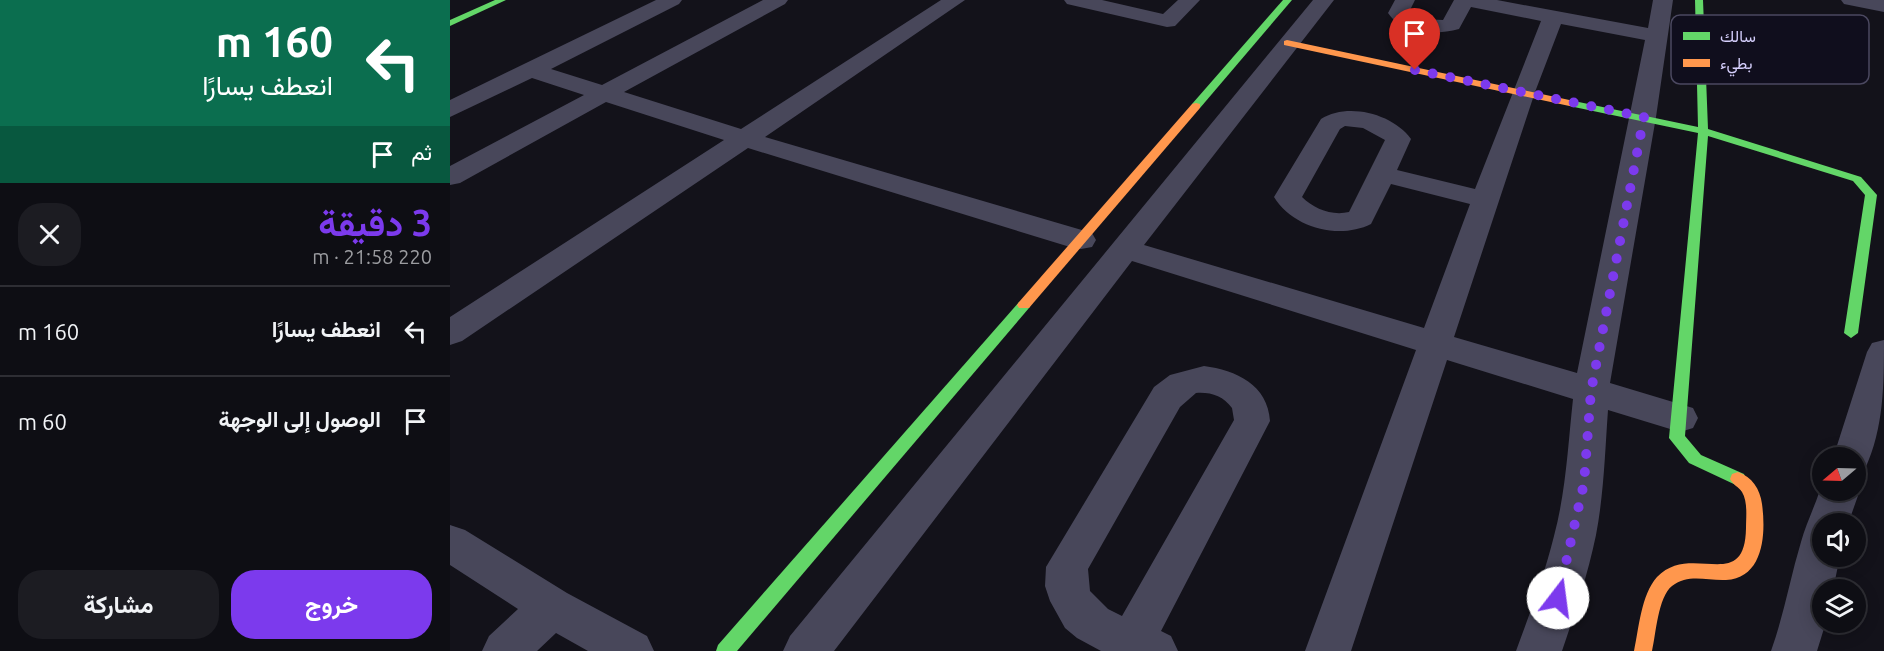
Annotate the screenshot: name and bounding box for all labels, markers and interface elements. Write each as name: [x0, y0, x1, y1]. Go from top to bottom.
pin: [1389, 8, 1440, 70]
legend: [1671, 15, 1869, 84]
icon: arrive: [1398, 17, 1431, 50]
text: 160 m: [216, 18, 333, 65]
icon: left: [354, 24, 432, 102]
text: سالك: [1720, 27, 1756, 45]
text: بطيء: [1720, 54, 1752, 77]
text: انعطف يسارًا: [202, 70, 333, 100]
icon: arrive: [366, 138, 399, 171]
text: ثم: [411, 139, 432, 164]
text: 3 دقيقة: [318, 202, 432, 243]
button: close: [18, 203, 81, 266]
text: 220 m · 21:58: [312, 245, 432, 268]
icon: left: [399, 315, 432, 348]
text: انعطف يسارًا: [272, 316, 381, 341]
text: 160 m: [18, 319, 79, 344]
icon: arrive: [399, 405, 432, 438]
text: الوصول إلى الوجهة: [218, 406, 381, 431]
text: 60 m: [18, 409, 67, 434]
north arrow: [1812, 447, 1866, 501]
map controls: [1812, 447, 1866, 633]
button: sound: [1812, 513, 1866, 567]
position arrow: [1526, 566, 1590, 630]
button: مشاركة: [18, 570, 219, 639]
button: خروج: [231, 570, 432, 639]
button: layers: [1812, 579, 1866, 633]

